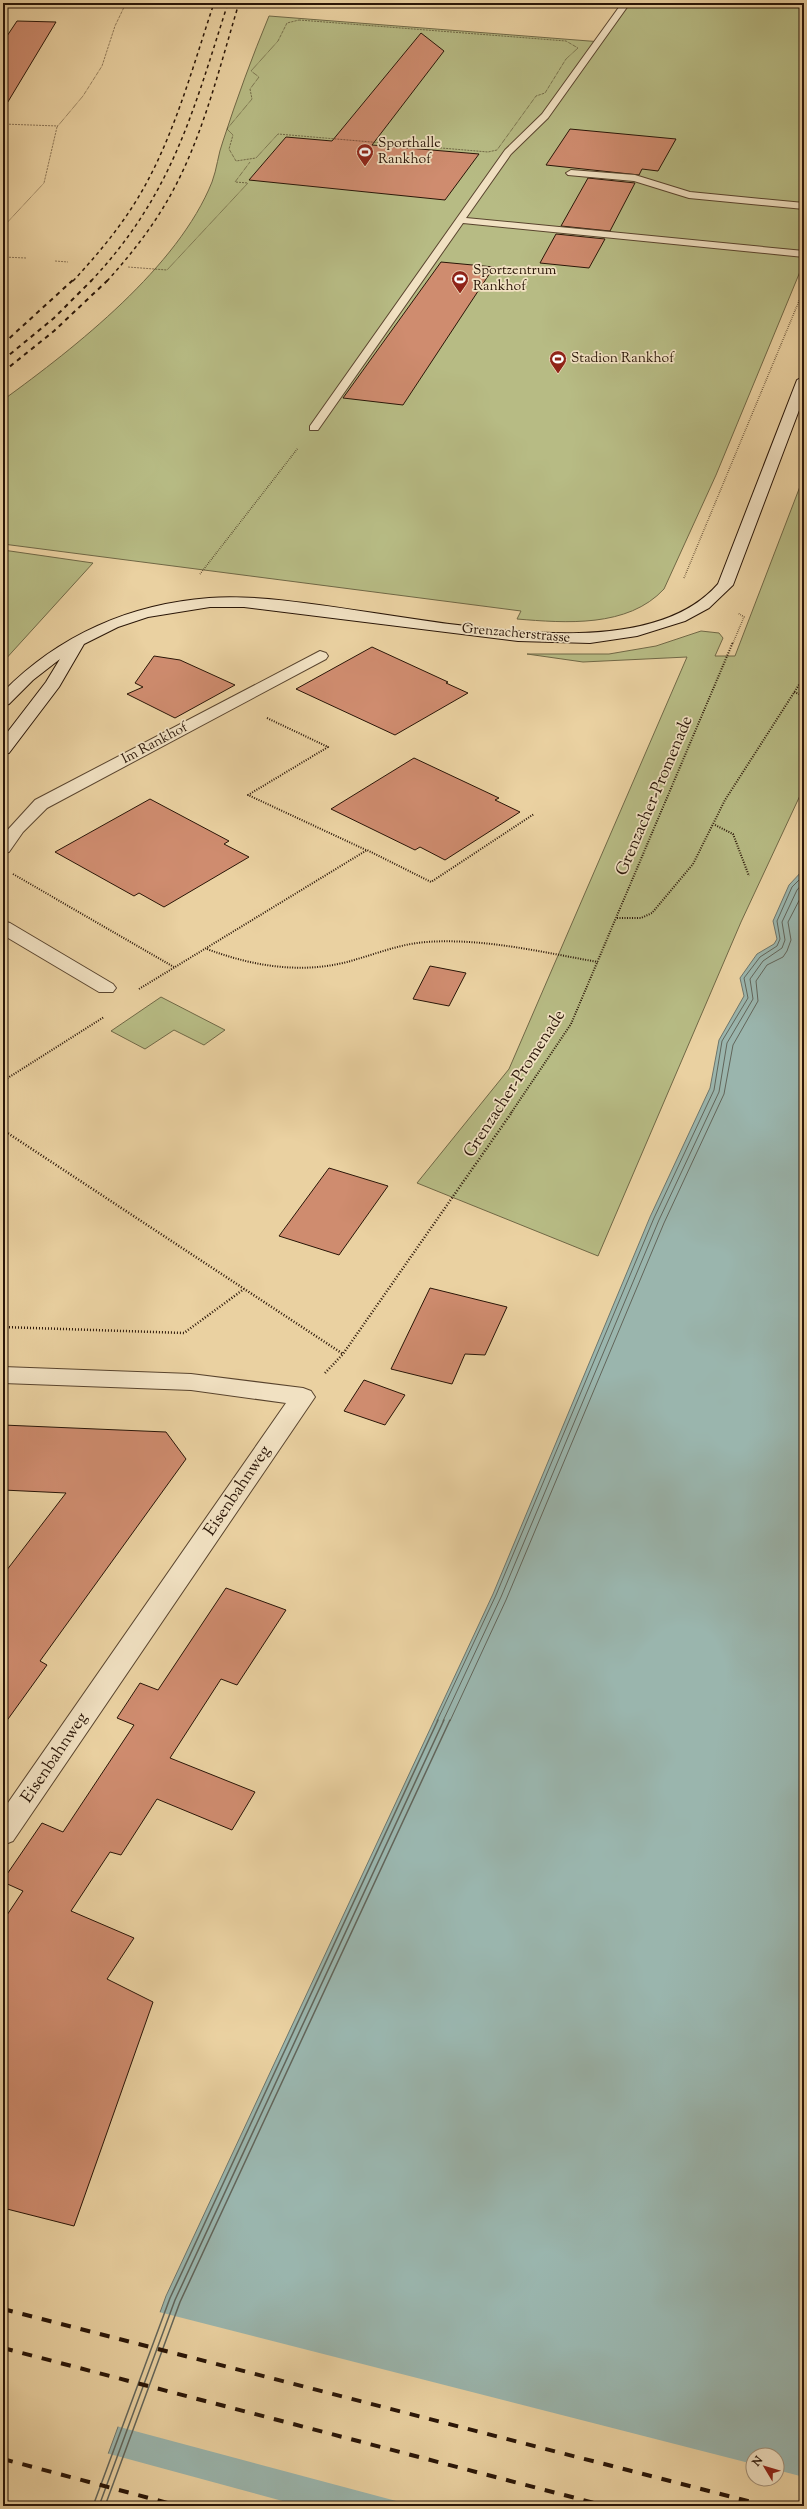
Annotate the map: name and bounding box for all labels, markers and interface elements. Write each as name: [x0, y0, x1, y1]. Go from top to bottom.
place label: Sporthalle Rankhof: [378, 134, 441, 170]
sports icon: Sporthalle Rankhof: [355, 142, 375, 167]
place label: Sportzentrum Rankhof: [473, 261, 557, 297]
sports icon: Sportzentrum Rankhof: [450, 269, 470, 294]
sports icon: Stadion Rankhof: [548, 349, 568, 374]
place label: Stadion Rankhof: [571, 349, 675, 369]
street label: Grenzacherstrasse: [461, 619, 571, 649]
street label: Grenzacher-Promenade: [610, 712, 700, 880]
street label: Im Rankhof: [118, 718, 193, 770]
street label: Grenzacher-Promenade: [458, 1005, 572, 1162]
street label: Eisenbahnweg: [199, 1441, 277, 1541]
street label: Eisenbahnweg: [16, 1708, 94, 1808]
north arrow: [745, 2447, 785, 2487]
text: N: [748, 2453, 767, 2471]

